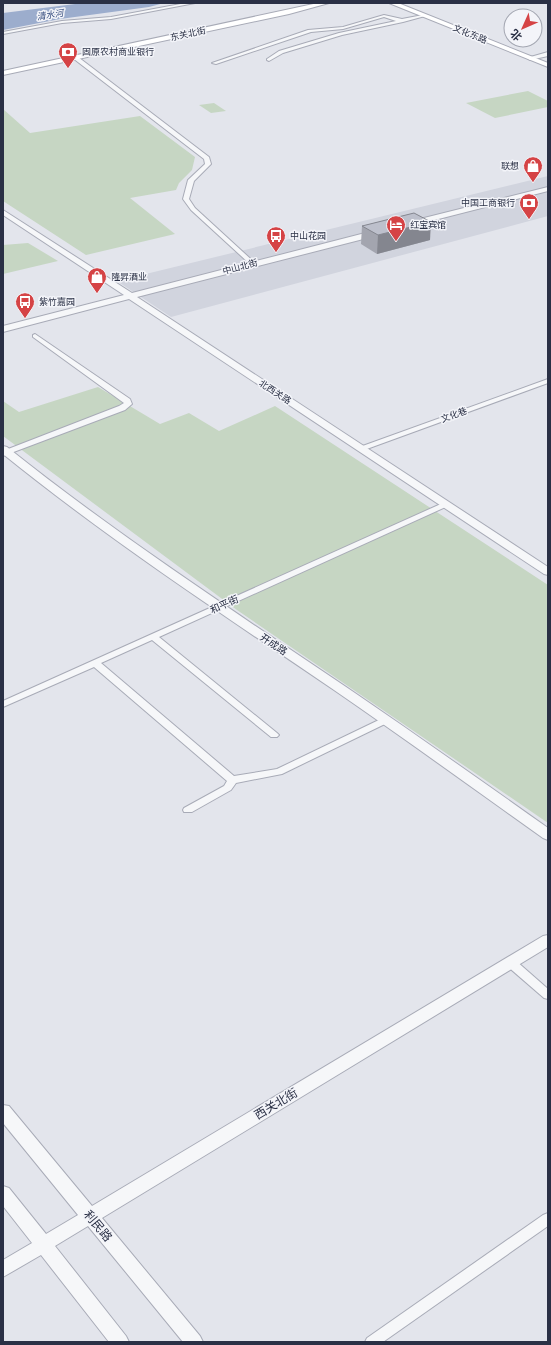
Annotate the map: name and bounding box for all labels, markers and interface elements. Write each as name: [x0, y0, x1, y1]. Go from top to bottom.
water label: 清水河: [36, 7, 66, 22]
north arrow: [503, 8, 543, 48]
street label: 文化东路: [451, 22, 489, 45]
street label: 东关北街: [169, 24, 207, 43]
text: 北: [507, 27, 524, 44]
bank icon: 固原农村商业银行: [57, 41, 79, 69]
place label: 固原农村商业银行: [82, 46, 154, 57]
shop icon: 联想: [522, 155, 544, 183]
place label: 联想: [501, 160, 519, 171]
bank icon: 中国工商银行: [518, 192, 540, 220]
place label: 中国工商银行: [461, 197, 515, 208]
hotel icon: 红宝宾馆: [385, 214, 407, 242]
place label: 红宝宾馆: [410, 219, 446, 230]
bus stop icon: 中山花园: [265, 225, 287, 253]
place label: 中山花园: [290, 230, 326, 241]
street label: 中山北街: [221, 257, 259, 276]
shop icon: 隆昇酒业: [86, 266, 108, 294]
place label: 隆昇酒业: [111, 271, 147, 282]
bus stop icon: 紫竹嘉园: [14, 291, 36, 319]
place label: 紫竹嘉园: [39, 296, 75, 307]
street label: 北西关路: [257, 377, 293, 406]
street label: 文化巷: [439, 405, 468, 424]
street label: 和平街: [208, 592, 240, 616]
street label: 开成路: [258, 631, 290, 657]
street label: 西关北街: [251, 1085, 300, 1122]
street label: 利民路: [82, 1207, 116, 1244]

